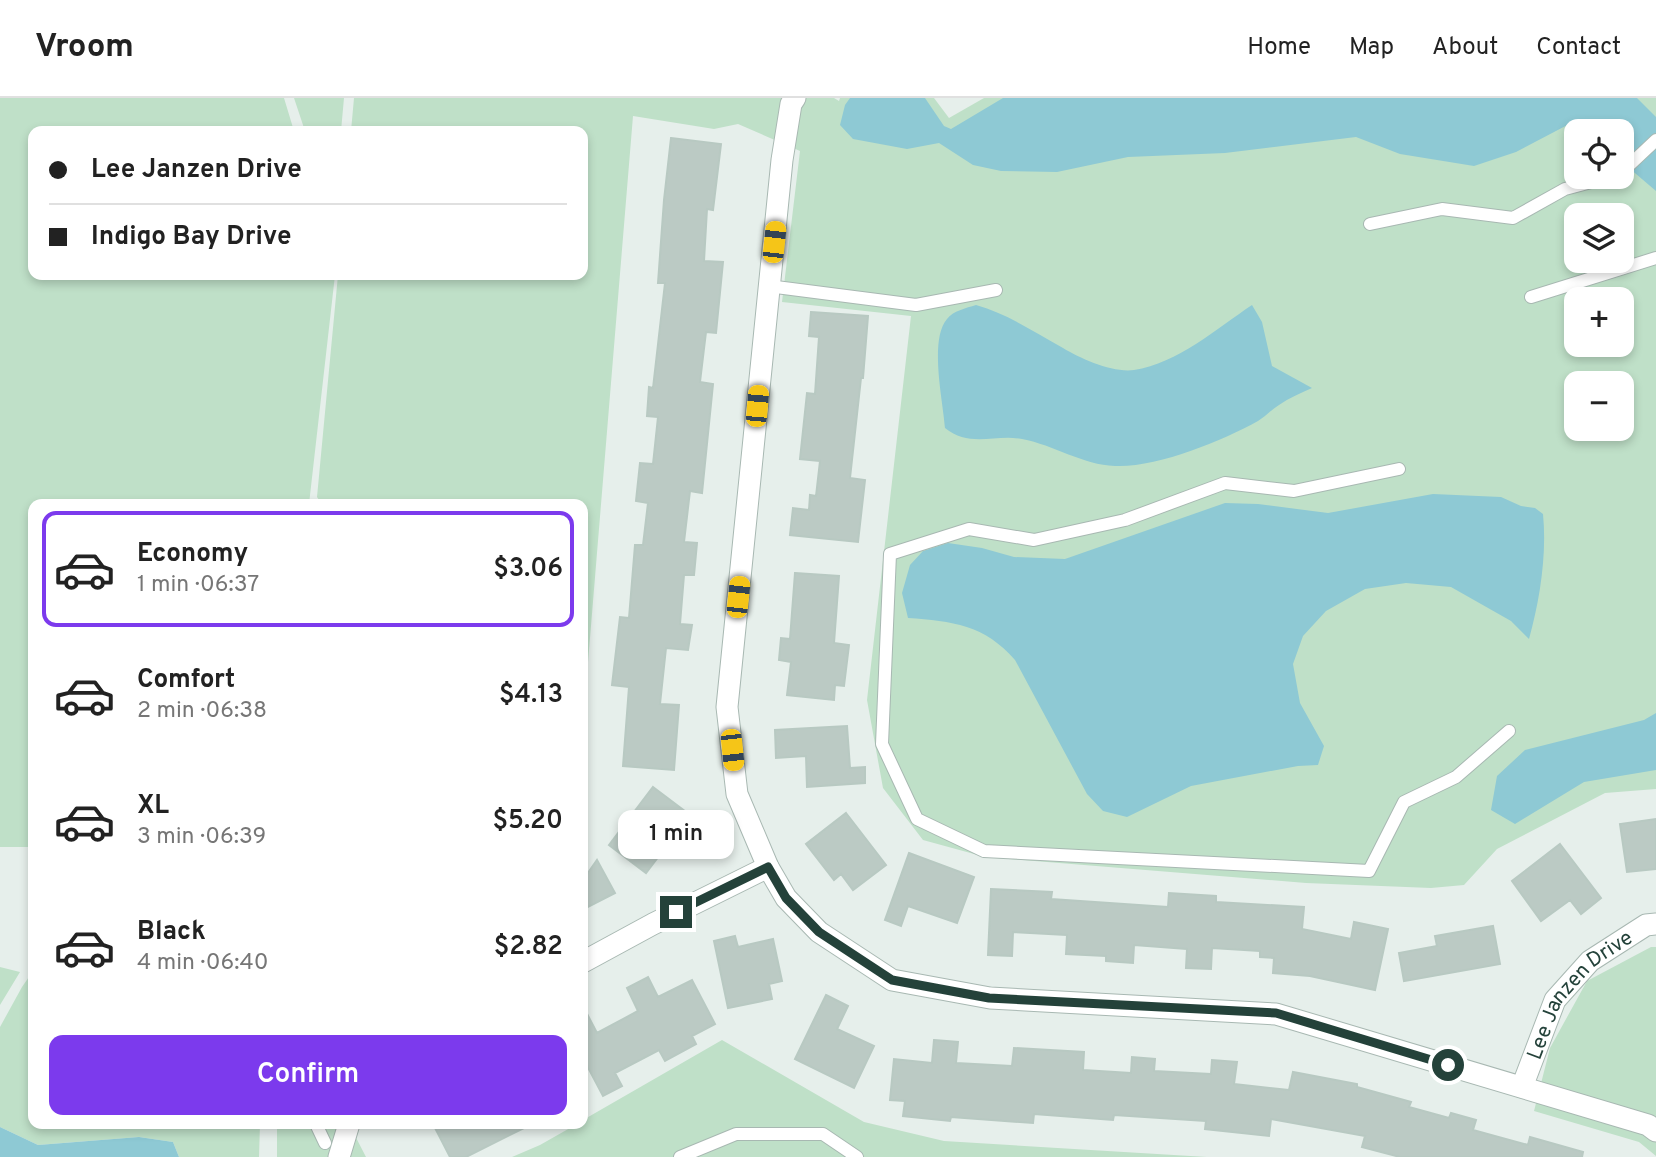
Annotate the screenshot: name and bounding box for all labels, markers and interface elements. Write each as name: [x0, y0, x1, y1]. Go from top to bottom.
text: Vroom: [35, 27, 134, 69]
text: Home: [1247, 33, 1311, 63]
text: Map: [1349, 33, 1394, 63]
text: About: [1432, 33, 1498, 63]
text: Contact: [1536, 33, 1621, 63]
map controls: [1564, 119, 1634, 441]
button: locate: [1564, 119, 1634, 189]
text: Lee Janzen Drive: [91, 154, 302, 187]
button: layers: [1564, 203, 1634, 273]
car: [762, 220, 787, 264]
text: Indigo Bay Drive: [91, 221, 291, 254]
button: +: [1564, 287, 1634, 357]
button: −: [1564, 371, 1634, 441]
car: [745, 384, 770, 428]
icon: car: [53, 538, 116, 601]
text: Economy: [137, 538, 248, 571]
text: $3.06: [493, 553, 563, 586]
text: 1 min · 06:37: [137, 571, 259, 600]
car: [726, 575, 751, 619]
icon: car: [53, 664, 116, 727]
text: Comfort: [137, 664, 235, 697]
text: $4.13: [499, 679, 563, 712]
text: 2 min · 06:38: [137, 697, 267, 726]
car: [720, 728, 745, 772]
icon: car: [53, 790, 116, 853]
text: XL: [137, 790, 169, 823]
text: $5.20: [492, 805, 563, 838]
callout: 1 min: [618, 810, 734, 860]
text: 1 min: [649, 820, 703, 849]
text: 3 min · 06:39: [137, 823, 266, 852]
route end: [660, 896, 692, 928]
icon: car: [53, 916, 116, 979]
text: Black: [137, 916, 206, 949]
street label: Lee Janzen Drive: [1522, 925, 1638, 1064]
text: $2.82: [494, 931, 563, 964]
text: 4 min · 06:40: [137, 949, 269, 978]
button: Confirm: [49, 1035, 567, 1115]
route start: [1432, 1049, 1464, 1081]

